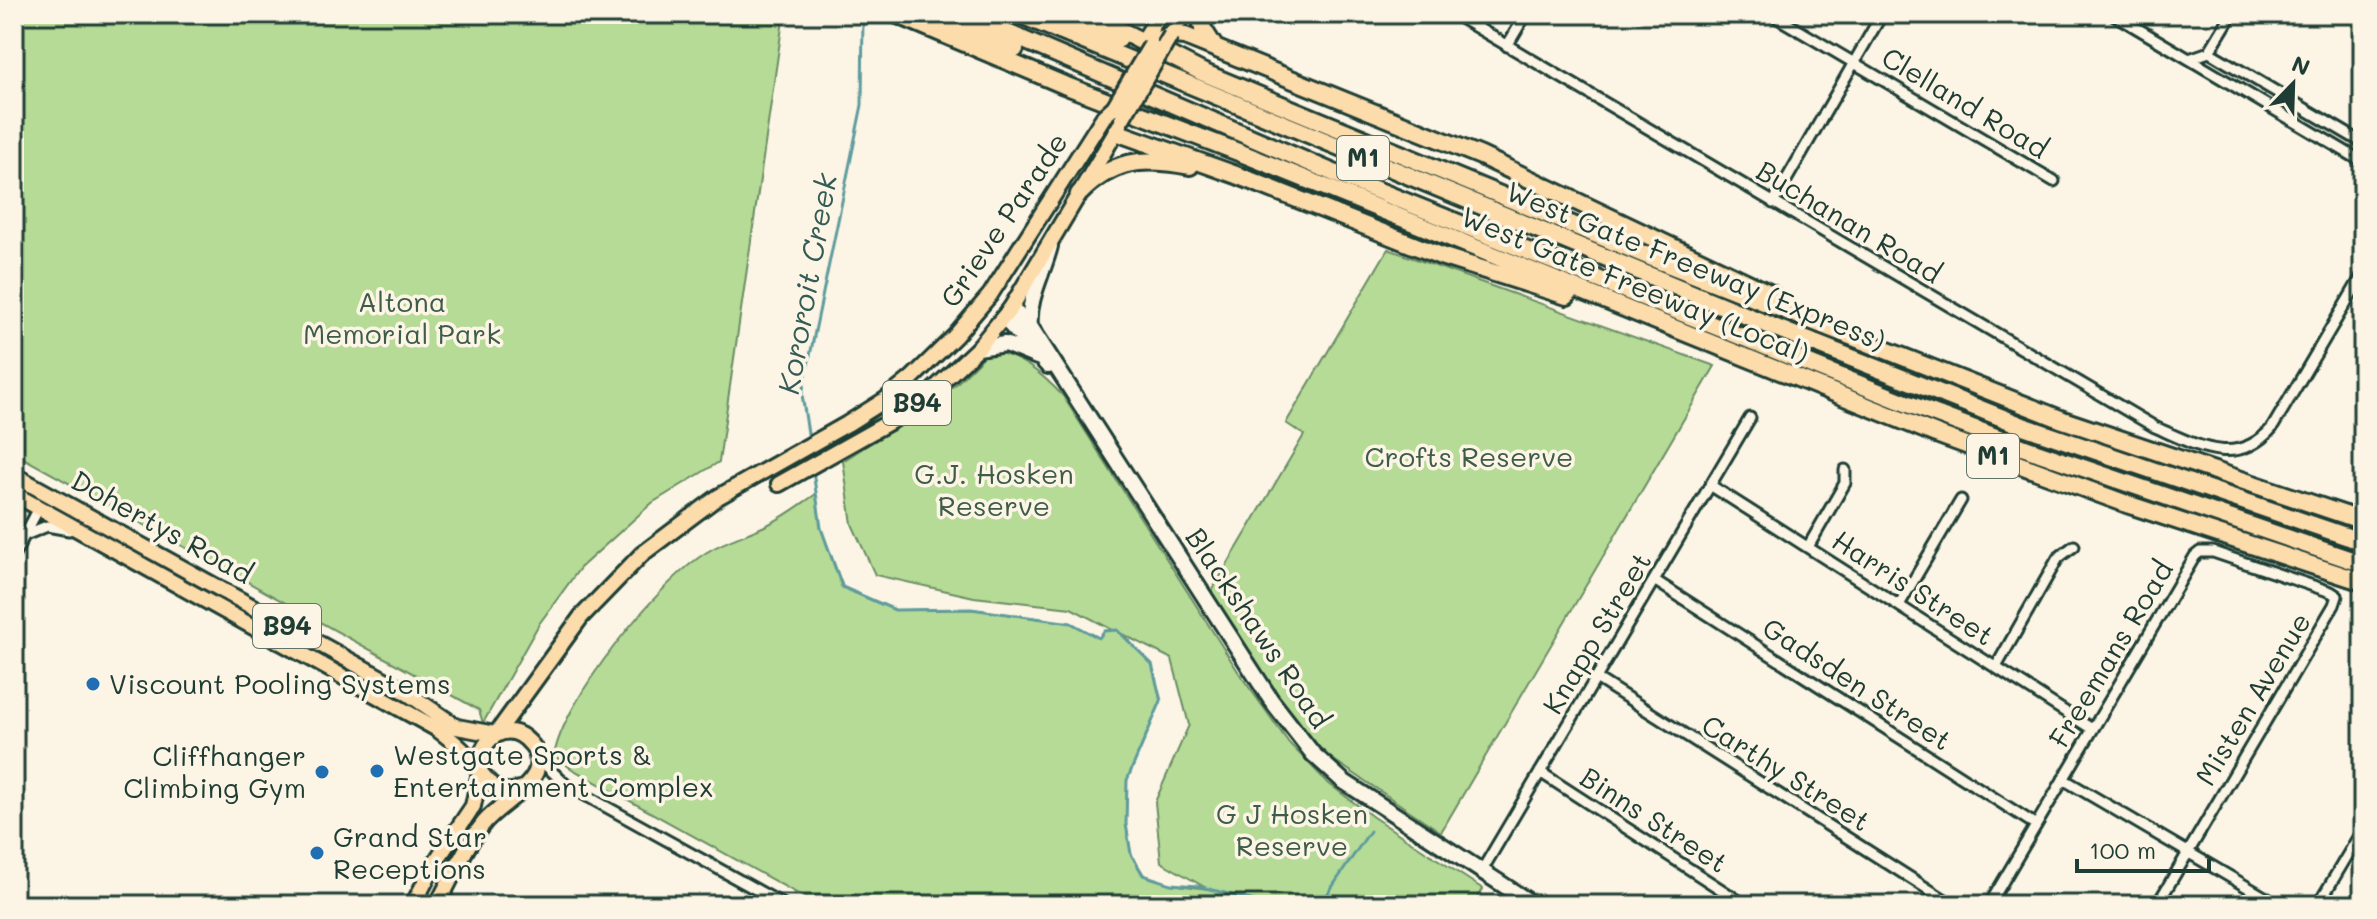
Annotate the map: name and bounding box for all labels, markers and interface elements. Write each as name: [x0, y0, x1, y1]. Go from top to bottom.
street label: Clelland Road: [1876, 38, 2055, 166]
north arrow: [2253, 44, 2333, 124]
text: N: [2288, 49, 2314, 82]
street label: Grieve Parade: [932, 125, 1075, 314]
road number: M1: [1337, 136, 1389, 180]
street label: Buchanan Road: [1750, 152, 1949, 291]
water label: Kororoit Creek: [767, 169, 845, 397]
street label: West Gate Freeway (Express): [1501, 172, 1891, 358]
street label: West Gate Freeway (Local): [1456, 198, 1815, 370]
park label: Altona Memorial Park: [303, 283, 501, 351]
road number: B94: [883, 381, 951, 425]
road number: M1: [1967, 434, 2019, 478]
park label: Crofts Reserve: [1365, 438, 1573, 474]
park label: G.J. Hosken Reserve: [914, 455, 1074, 523]
street label: Dohertys Road: [65, 461, 260, 591]
street label: Blackshaws Road: [1178, 520, 1339, 735]
street label: Harris Street: [1826, 521, 2001, 653]
street label: Knapp Street: [1534, 545, 1659, 720]
street label: Freemans Road: [2040, 553, 2180, 754]
road number: B94: [253, 604, 321, 648]
street label: Misten Avenue: [2186, 605, 2318, 792]
street label: Gadsden Street: [1756, 609, 1959, 758]
place label: Viscount Pooling Systems: [109, 665, 451, 701]
marker: Viscount Pooling Systems: [84, 675, 102, 693]
street label: Carthy Street: [1695, 706, 1878, 838]
place label: Westgate Sports & Entertainment Complex: [393, 736, 713, 804]
place label: Cliffhanger Climbing Gym: [123, 737, 306, 805]
street label: Binns Street: [1574, 758, 1735, 880]
marker: Westgate Sports & Entertainment Complex: [368, 762, 386, 780]
marker: Cliffhanger Climbing Gym: [313, 763, 331, 781]
park label: G J Hosken Reserve: [1216, 795, 1368, 863]
place label: Grand Star Receptions: [333, 818, 487, 886]
scale bar: [2077, 823, 2209, 873]
text: 100 m: [2089, 834, 2156, 865]
marker: Grand Star Receptions: [308, 844, 326, 862]

